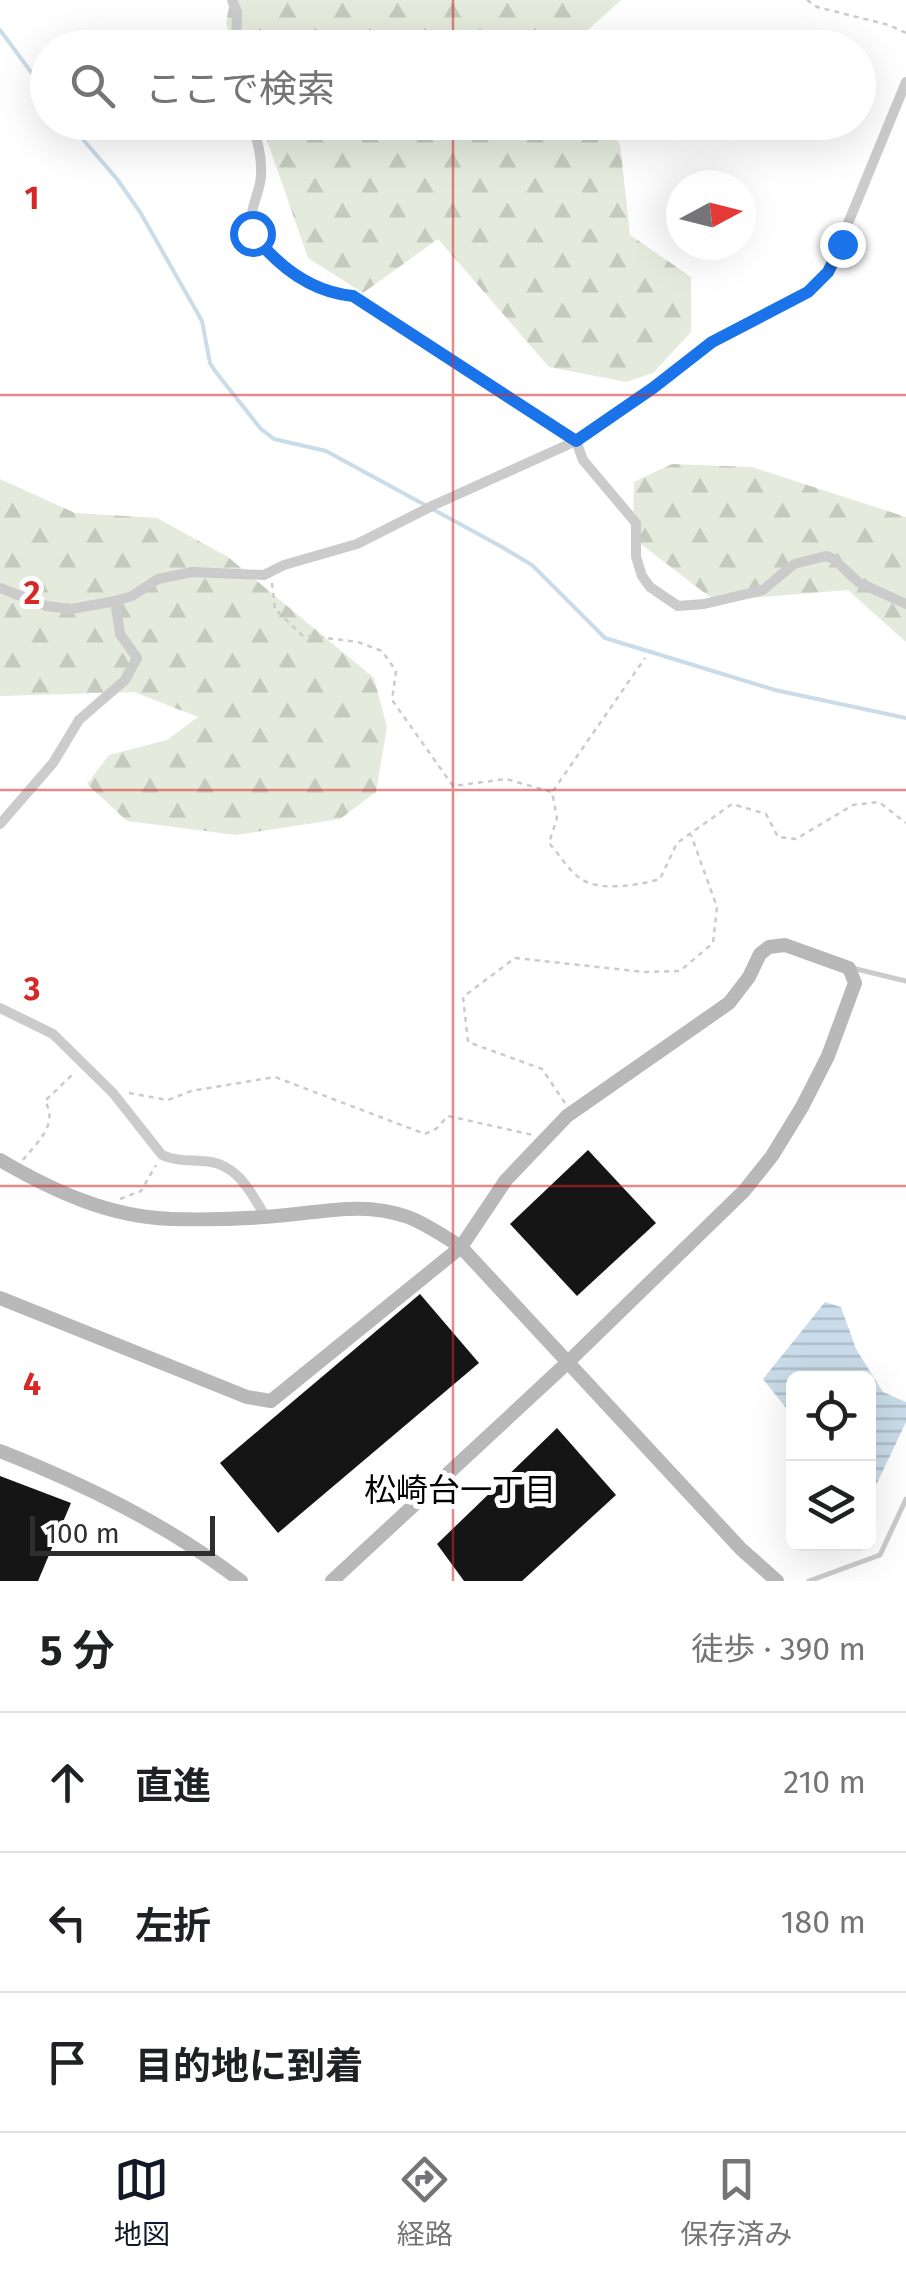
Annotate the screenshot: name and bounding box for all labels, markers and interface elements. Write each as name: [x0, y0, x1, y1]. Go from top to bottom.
search box: [30, 30, 876, 140]
icon: search: [65, 58, 120, 113]
text: ここで検索: [145, 66, 335, 112]
north arrow: [666, 170, 756, 260]
text: 1: [25, 179, 39, 217]
route start: [230, 211, 276, 257]
route end: [820, 222, 866, 268]
text: 2: [24, 574, 40, 612]
text: 3: [23, 970, 40, 1008]
text: 4: [23, 1365, 41, 1403]
map controls: [786, 1371, 876, 1551]
button: locate: [786, 1371, 876, 1461]
button: layers: [786, 1461, 876, 1551]
district label: 松崎台一丁目: [364, 1471, 556, 1509]
scale bar: [30, 1511, 215, 1556]
text: 100 m: [45, 1517, 120, 1550]
text: 5 分: [40, 1626, 114, 1676]
text: 徒歩 · 390 m: [691, 1630, 866, 1668]
icon: ahead: [40, 1755, 95, 1810]
text: 直進: [135, 1763, 211, 1809]
text: 210 m: [783, 1763, 866, 1801]
icon: left: [40, 1895, 95, 1950]
text: 左折: [135, 1903, 211, 1949]
text: 180 m: [781, 1903, 866, 1941]
icon: arrive: [40, 2035, 95, 2090]
text: 目的地に到着: [135, 2043, 363, 2089]
tab: 地図: [114, 2152, 170, 2252]
tab: 経路: [397, 2152, 453, 2252]
tab: 保存済み: [680, 2152, 792, 2252]

